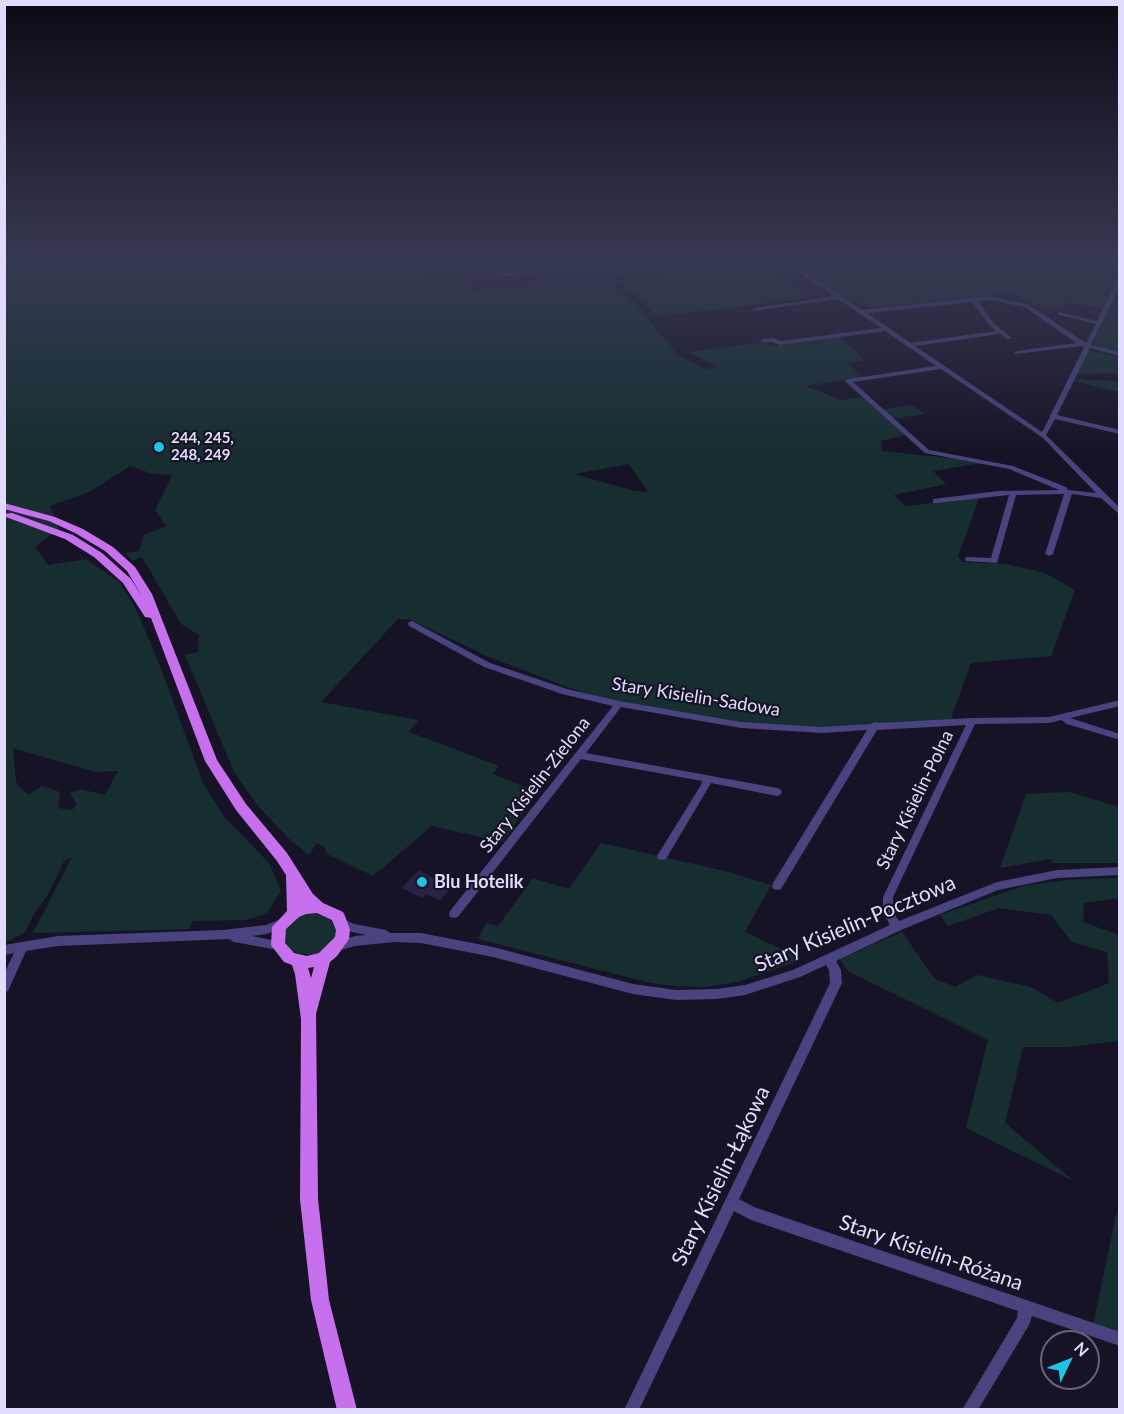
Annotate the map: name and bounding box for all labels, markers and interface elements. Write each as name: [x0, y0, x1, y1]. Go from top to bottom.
place label: 244, 245, 248, 249: [171, 429, 234, 464]
marker: 244, 245, 248, 249: [152, 440, 166, 454]
street label: Stary Kisielin-Sadowa: [610, 673, 782, 721]
street label: Stary Kisielin-Zielona: [475, 713, 595, 857]
street label: Stary Kisielin-Polna: [872, 727, 958, 873]
street label: Stary Kisielin-Pocztowa: [751, 870, 959, 978]
place label: Blu Hotelik: [434, 871, 523, 893]
marker: Blu Hotelik: [415, 875, 429, 889]
street label: Stary Kisielin-Łąkowa: [667, 1082, 775, 1270]
street label: Stary Kisielin-Różana: [836, 1210, 1026, 1296]
north arrow: [1040, 1330, 1100, 1390]
text: N: [1071, 1338, 1093, 1360]

